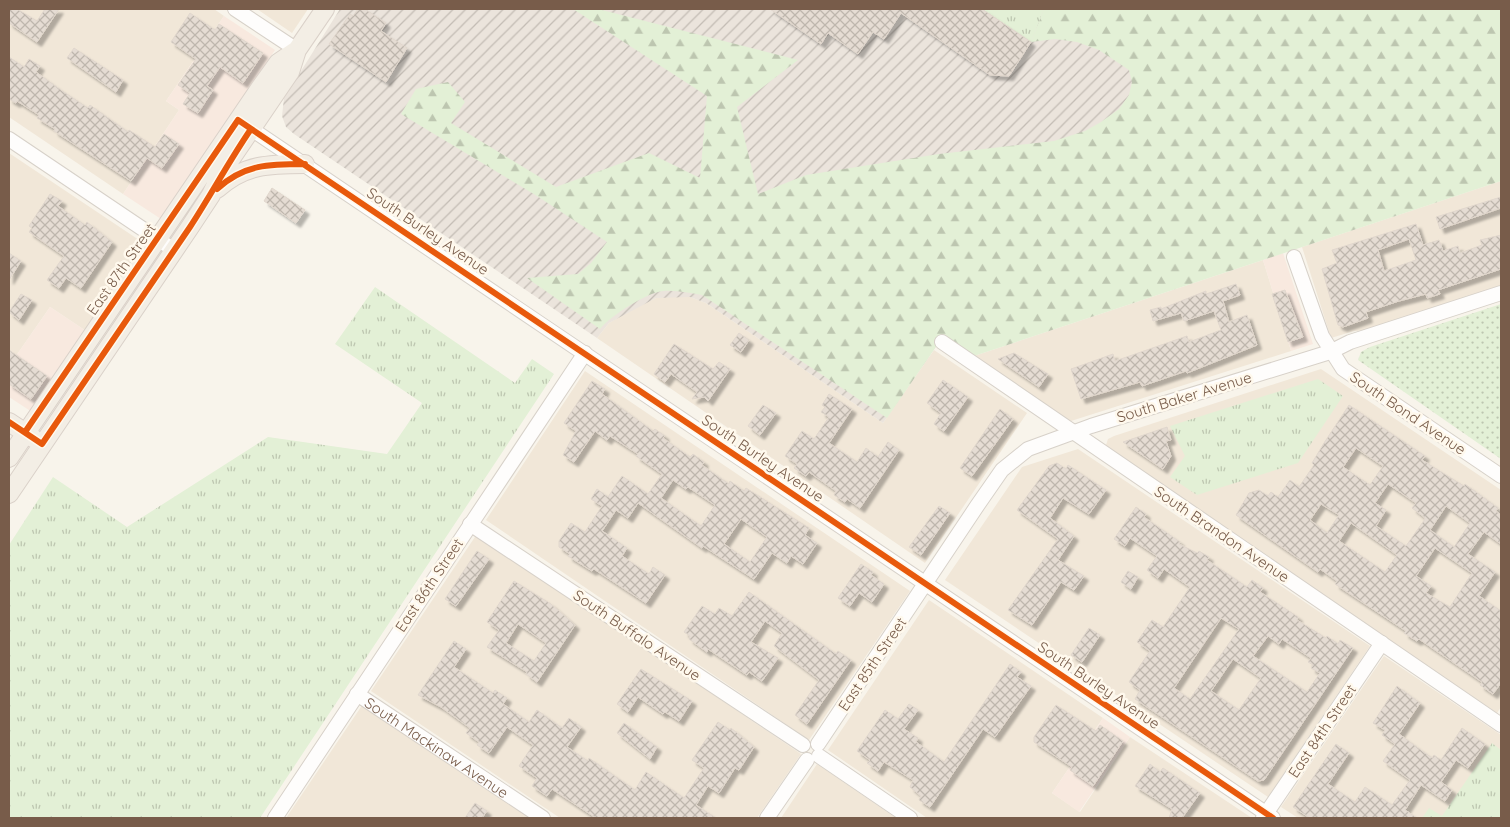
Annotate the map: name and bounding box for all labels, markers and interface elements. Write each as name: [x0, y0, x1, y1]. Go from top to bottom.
street label: South Burley Avenue: [363, 183, 493, 279]
street label: East 87th Street: [82, 219, 160, 319]
street label: South Baker Avenue: [1114, 367, 1254, 427]
street label: South Bond Avenue: [1346, 367, 1470, 459]
street label: South Burley Avenue: [698, 410, 828, 506]
street label: South Brandon Avenue: [1151, 482, 1293, 586]
street label: East 86th Street: [391, 535, 467, 635]
street label: South Buffalo Avenue: [570, 585, 704, 685]
street label: East 85th Street: [834, 614, 910, 714]
street label: South Burley Avenue: [1034, 637, 1164, 733]
street label: East 84th Street: [1284, 681, 1360, 781]
street label: South Mackinaw Avenue: [361, 693, 512, 802]

